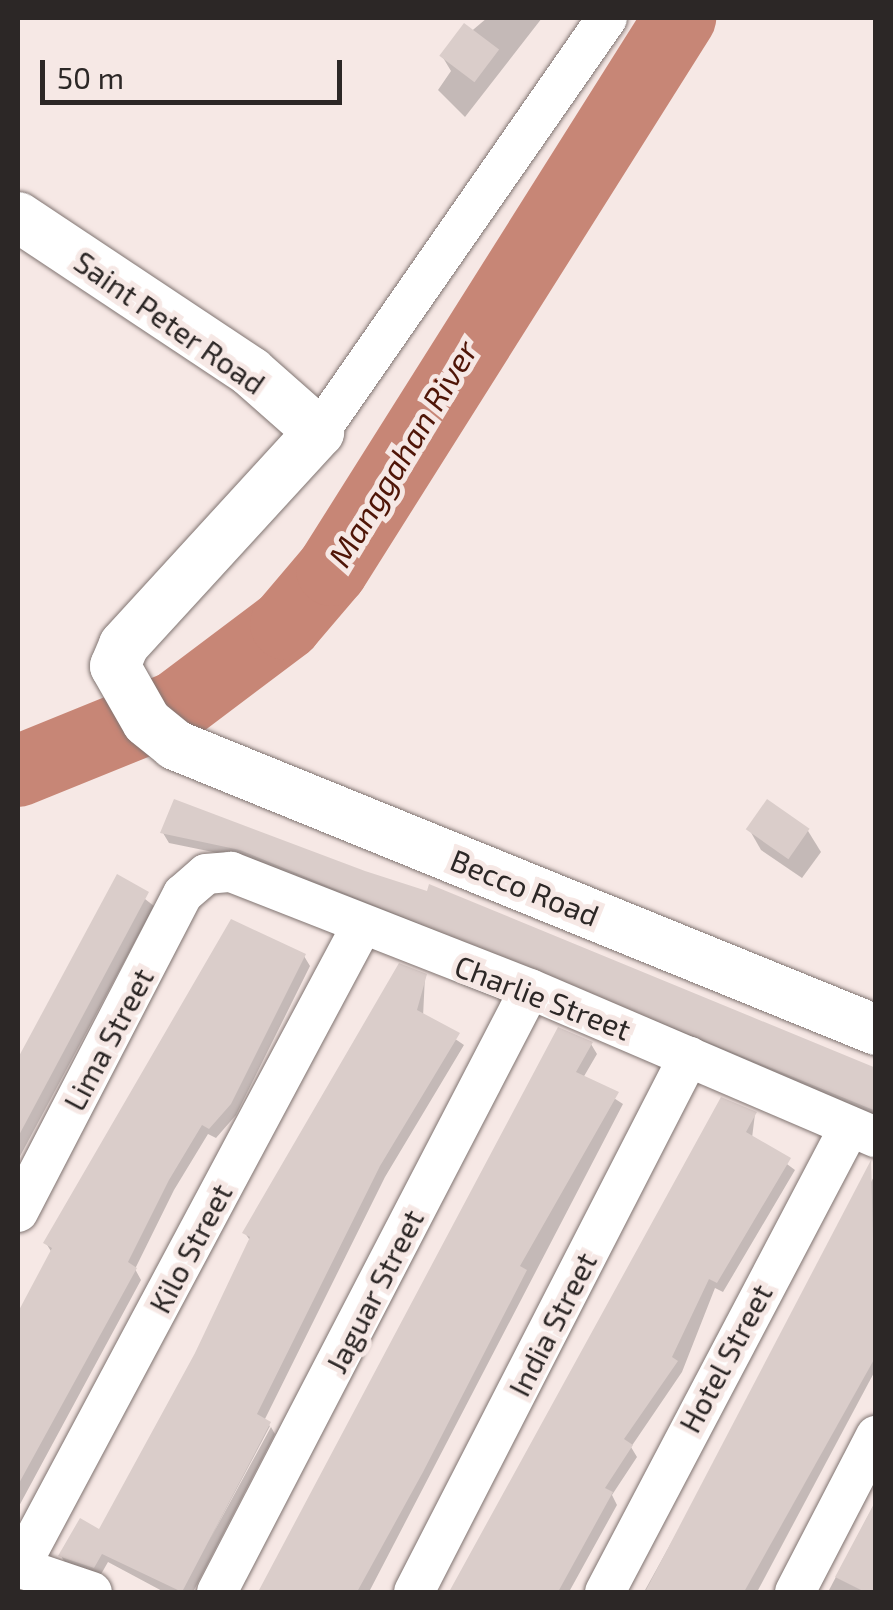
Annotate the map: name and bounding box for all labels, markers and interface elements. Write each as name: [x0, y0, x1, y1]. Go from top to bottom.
scale bar: [45, 40, 348, 102]
text: 50 m: [57, 59, 124, 95]
street label: Saint Peter Road: [67, 243, 273, 401]
water label: Manggahan River: [319, 333, 485, 573]
street label: Becco Road: [446, 841, 604, 933]
street label: Charlie Street: [450, 947, 636, 1047]
street label: Lima Street: [56, 962, 160, 1116]
street label: Kilo Street: [141, 1177, 239, 1319]
street label: Jaguar Street: [317, 1203, 431, 1379]
street label: India Street: [500, 1246, 604, 1402]
street label: Hotel Street: [671, 1277, 779, 1439]

